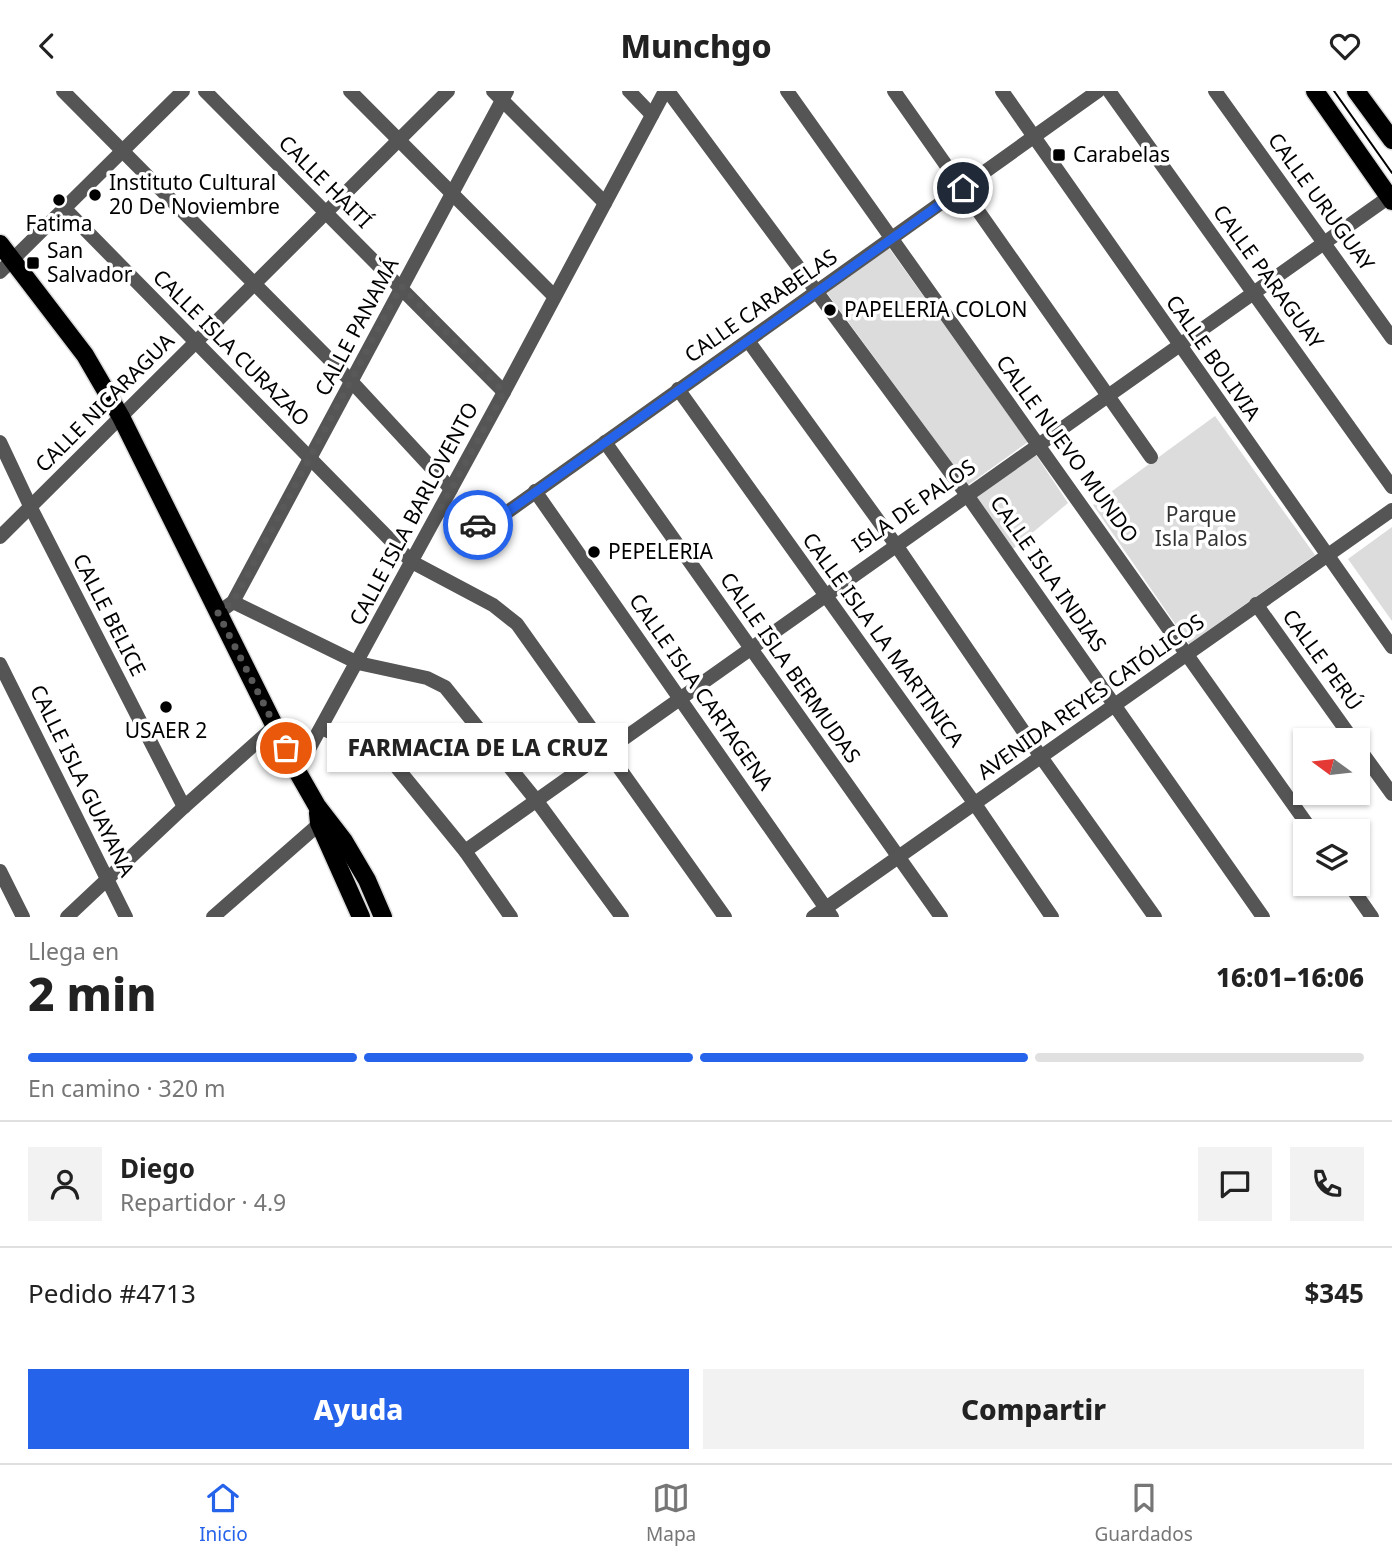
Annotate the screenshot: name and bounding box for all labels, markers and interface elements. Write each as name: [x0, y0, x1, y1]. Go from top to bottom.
text: Munchgo: [620, 24, 772, 67]
icon: back: [28, 27, 66, 65]
icon: heart: [1326, 27, 1364, 65]
street label: CALLE URUGUAY: [1262, 127, 1381, 276]
street label: CALLE HAITÍ: [273, 129, 378, 234]
place label: Carabelas: [1073, 140, 1170, 168]
marker: Carabelas: [1051, 147, 1067, 163]
pin: [933, 158, 993, 218]
place label: Instituto Cultural 20 De Noviembre: [109, 168, 280, 220]
icon: home: [944, 169, 982, 207]
marker: Instituto Cultural 20 De Noviembre: [87, 187, 103, 203]
marker: Fatima: [51, 192, 67, 208]
street label: CALLE PARAGUAY: [1207, 199, 1331, 354]
place label: Fatima: [25, 209, 93, 237]
place label: San Salvador: [47, 236, 133, 288]
street label: CALLE CARABELAS: [679, 242, 842, 368]
street label: CALLE PANAMÁ: [308, 252, 405, 401]
marker: San Salvador: [25, 255, 41, 271]
street label: CALLE ISLA CURAZAO: [147, 263, 316, 432]
street label: CALLE BOLIVIA: [1160, 289, 1268, 426]
place label: PAPELERIA COLON: [844, 295, 1027, 323]
marker: PAPELERIA COLON: [822, 302, 838, 318]
street label: CALLE NICARAGUA: [29, 326, 180, 478]
street label: CALLE NUEVO MUNDO: [990, 349, 1145, 548]
street label: CALLE ISLA BARLOVENTO: [342, 397, 484, 630]
street label: ISLA DE PALOS: [846, 452, 981, 558]
courier: [443, 490, 513, 560]
street label: CALLE ISLA INDIAS: [984, 490, 1113, 657]
park label: Parque Isla Palos: [1155, 500, 1247, 552]
icon: car: [459, 506, 497, 544]
street label: CALLE ISLA LA MARTINICA: [797, 527, 971, 753]
place label: PEPELERIA: [608, 537, 714, 565]
marker: PEPELERIA: [586, 544, 602, 560]
street label: CALLE BELICE: [67, 548, 153, 681]
street label: CALLE ISLA BERMUDAS: [714, 566, 867, 768]
street label: CALLE ISLA CARTAGENA: [623, 588, 781, 796]
street label: CALLE PERÚ: [1277, 603, 1369, 716]
street label: AVENIDA REYES CATÓLICOS: [971, 607, 1209, 785]
street label: CALLE ISLA GUAYANA: [24, 680, 142, 882]
marker: USAER 2: [158, 699, 174, 715]
place label: USAER 2: [125, 716, 207, 744]
pin: [256, 718, 316, 778]
callout: FARMACIA DE LA CRUZ: [328, 723, 629, 773]
north arrow: [1293, 728, 1370, 805]
map controls: [1293, 728, 1370, 896]
icon: bag: [267, 729, 305, 767]
text: FARMACIA DE LA CRUZ: [347, 731, 608, 763]
button: layers: [1293, 819, 1370, 896]
text: Llega en: [28, 935, 119, 967]
text: 16:01–16:06: [1216, 959, 1364, 995]
text: 2 min: [28, 962, 157, 1024]
text: En camino · 320 m: [28, 1072, 226, 1104]
button: person: [28, 1147, 102, 1221]
button: chat: [1198, 1147, 1272, 1221]
button: phone: [1290, 1147, 1364, 1221]
text: Diego: [120, 1150, 195, 1186]
text: Repartidor · 4.9: [120, 1186, 286, 1218]
text: Pedido #4713: [28, 1275, 196, 1311]
text: $345: [1305, 1275, 1364, 1311]
button: Ayuda: [28, 1369, 689, 1449]
button: Compartir: [703, 1369, 1364, 1449]
tab: Inicio: [199, 1479, 248, 1547]
tab: Mapa: [646, 1479, 696, 1547]
tab: Guardados: [1095, 1479, 1193, 1547]

